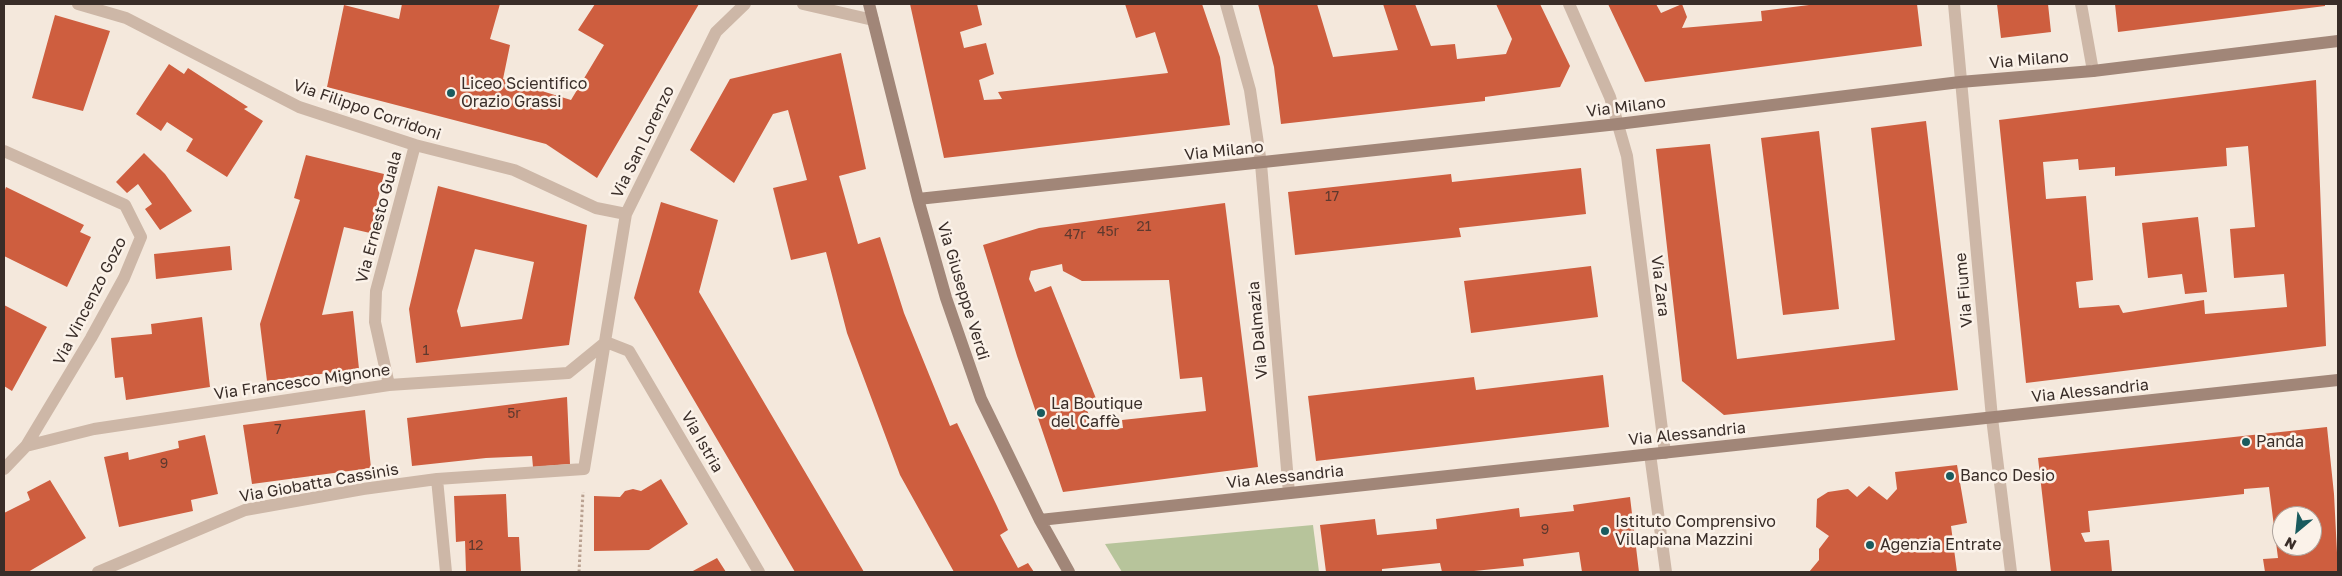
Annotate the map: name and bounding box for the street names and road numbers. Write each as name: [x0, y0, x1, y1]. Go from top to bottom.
street label: Via Milano: [1988, 47, 2070, 73]
street label: Via Filippo Corridoni: [290, 76, 444, 144]
street label: Via San Lorenzo: [607, 83, 679, 201]
street label: Via Milano: [1585, 93, 1667, 121]
street label: Via Milano: [1183, 137, 1265, 165]
street label: Via Ernesto Guala: [352, 149, 406, 285]
street label: Via Giuseppe Verdi: [933, 220, 993, 362]
street label: Via Vincenzo Gozo: [49, 234, 131, 368]
street label: Via Fiume: [1951, 252, 1977, 328]
street label: Via Zara: [1647, 254, 1673, 318]
street label: Via Dalmazia: [1244, 280, 1272, 380]
street label: Via Francesco Mignone: [213, 360, 391, 404]
street label: Via Alessandria: [2030, 375, 2150, 407]
street label: Via Istria: [677, 408, 727, 476]
street label: Via Alessandria: [1627, 418, 1747, 450]
street label: Via Giobatta Cassinis: [238, 460, 400, 506]
street label: Via Alessandria: [1225, 461, 1345, 493]

